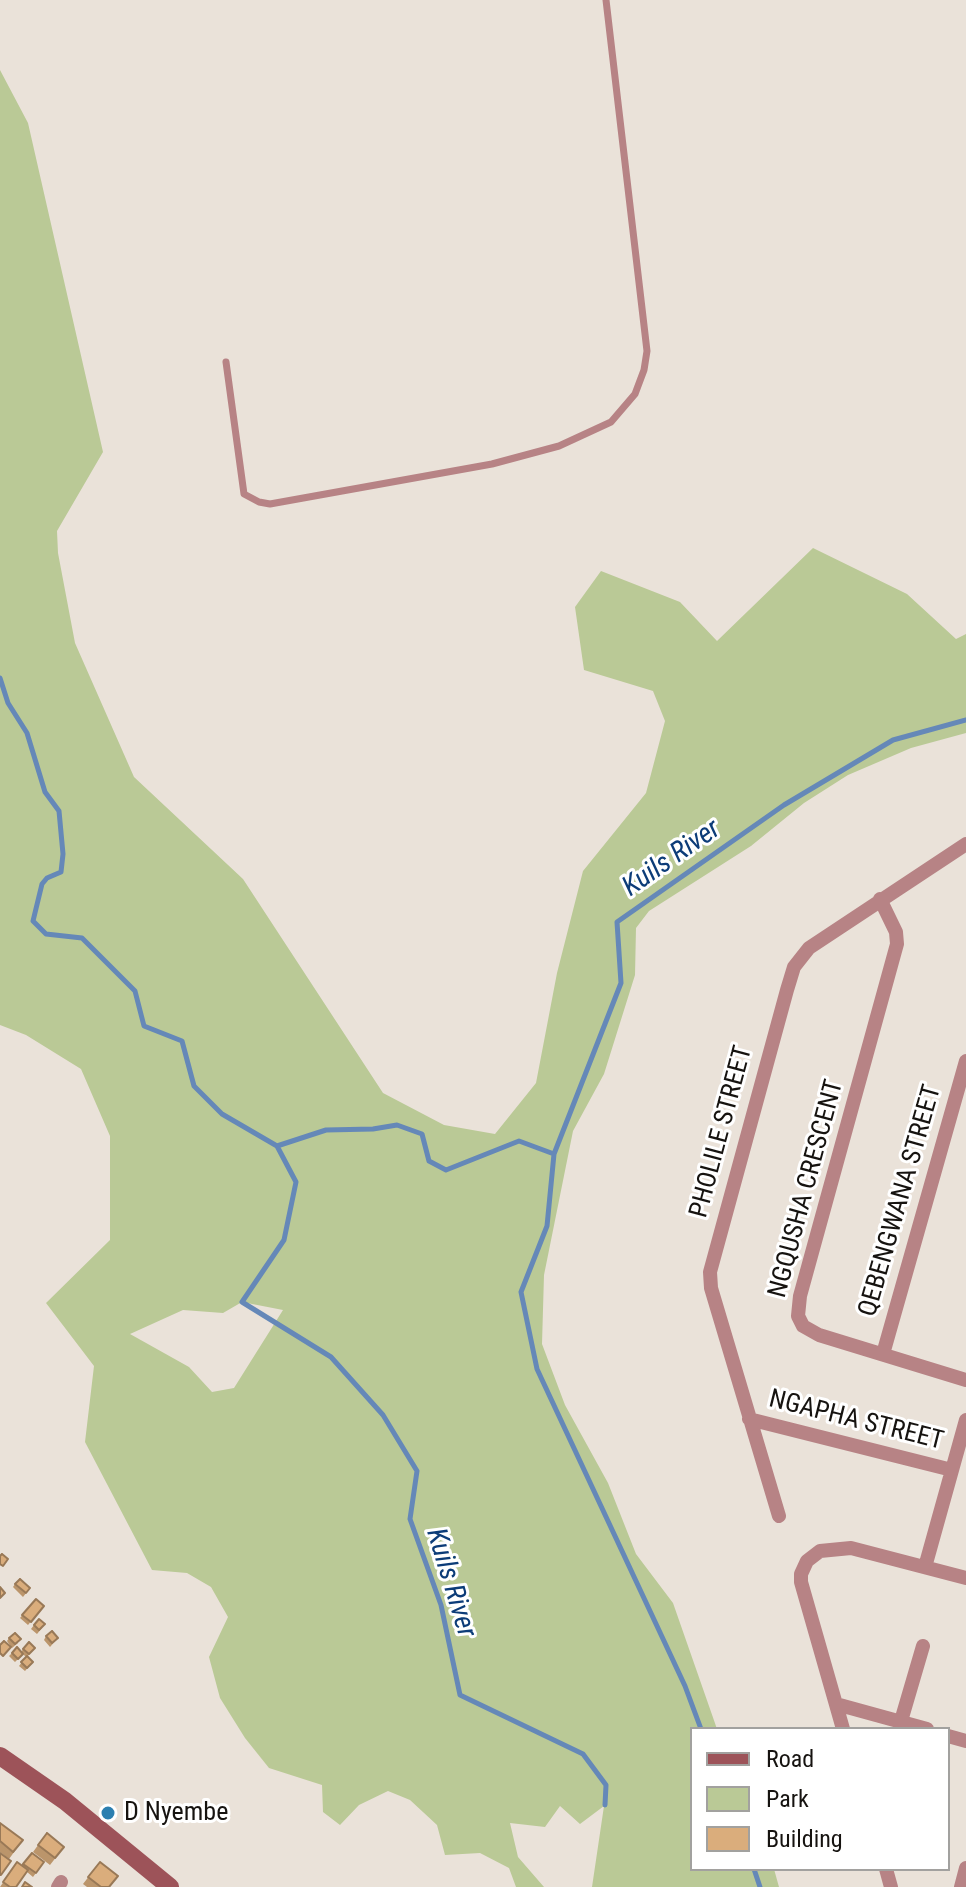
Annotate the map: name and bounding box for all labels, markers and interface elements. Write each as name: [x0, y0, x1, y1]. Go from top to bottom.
water label: Kuils River: [617, 813, 727, 905]
street label: PHOLILE STREET: [684, 1043, 760, 1221]
street label: NGQUSHA CRESCENT: [763, 1077, 851, 1301]
street label: QEBENGWANA STREET: [853, 1082, 949, 1320]
street label: NGAPHA STREET: [766, 1384, 946, 1458]
water label: Kuils River: [418, 1525, 482, 1641]
legend: [690, 1727, 950, 1871]
text: Road: [766, 1745, 814, 1773]
text: Park: [766, 1785, 809, 1813]
place label: D Nyembe: [124, 1797, 228, 1829]
marker: D Nyembe: [99, 1804, 117, 1822]
text: Building: [766, 1825, 843, 1853]

